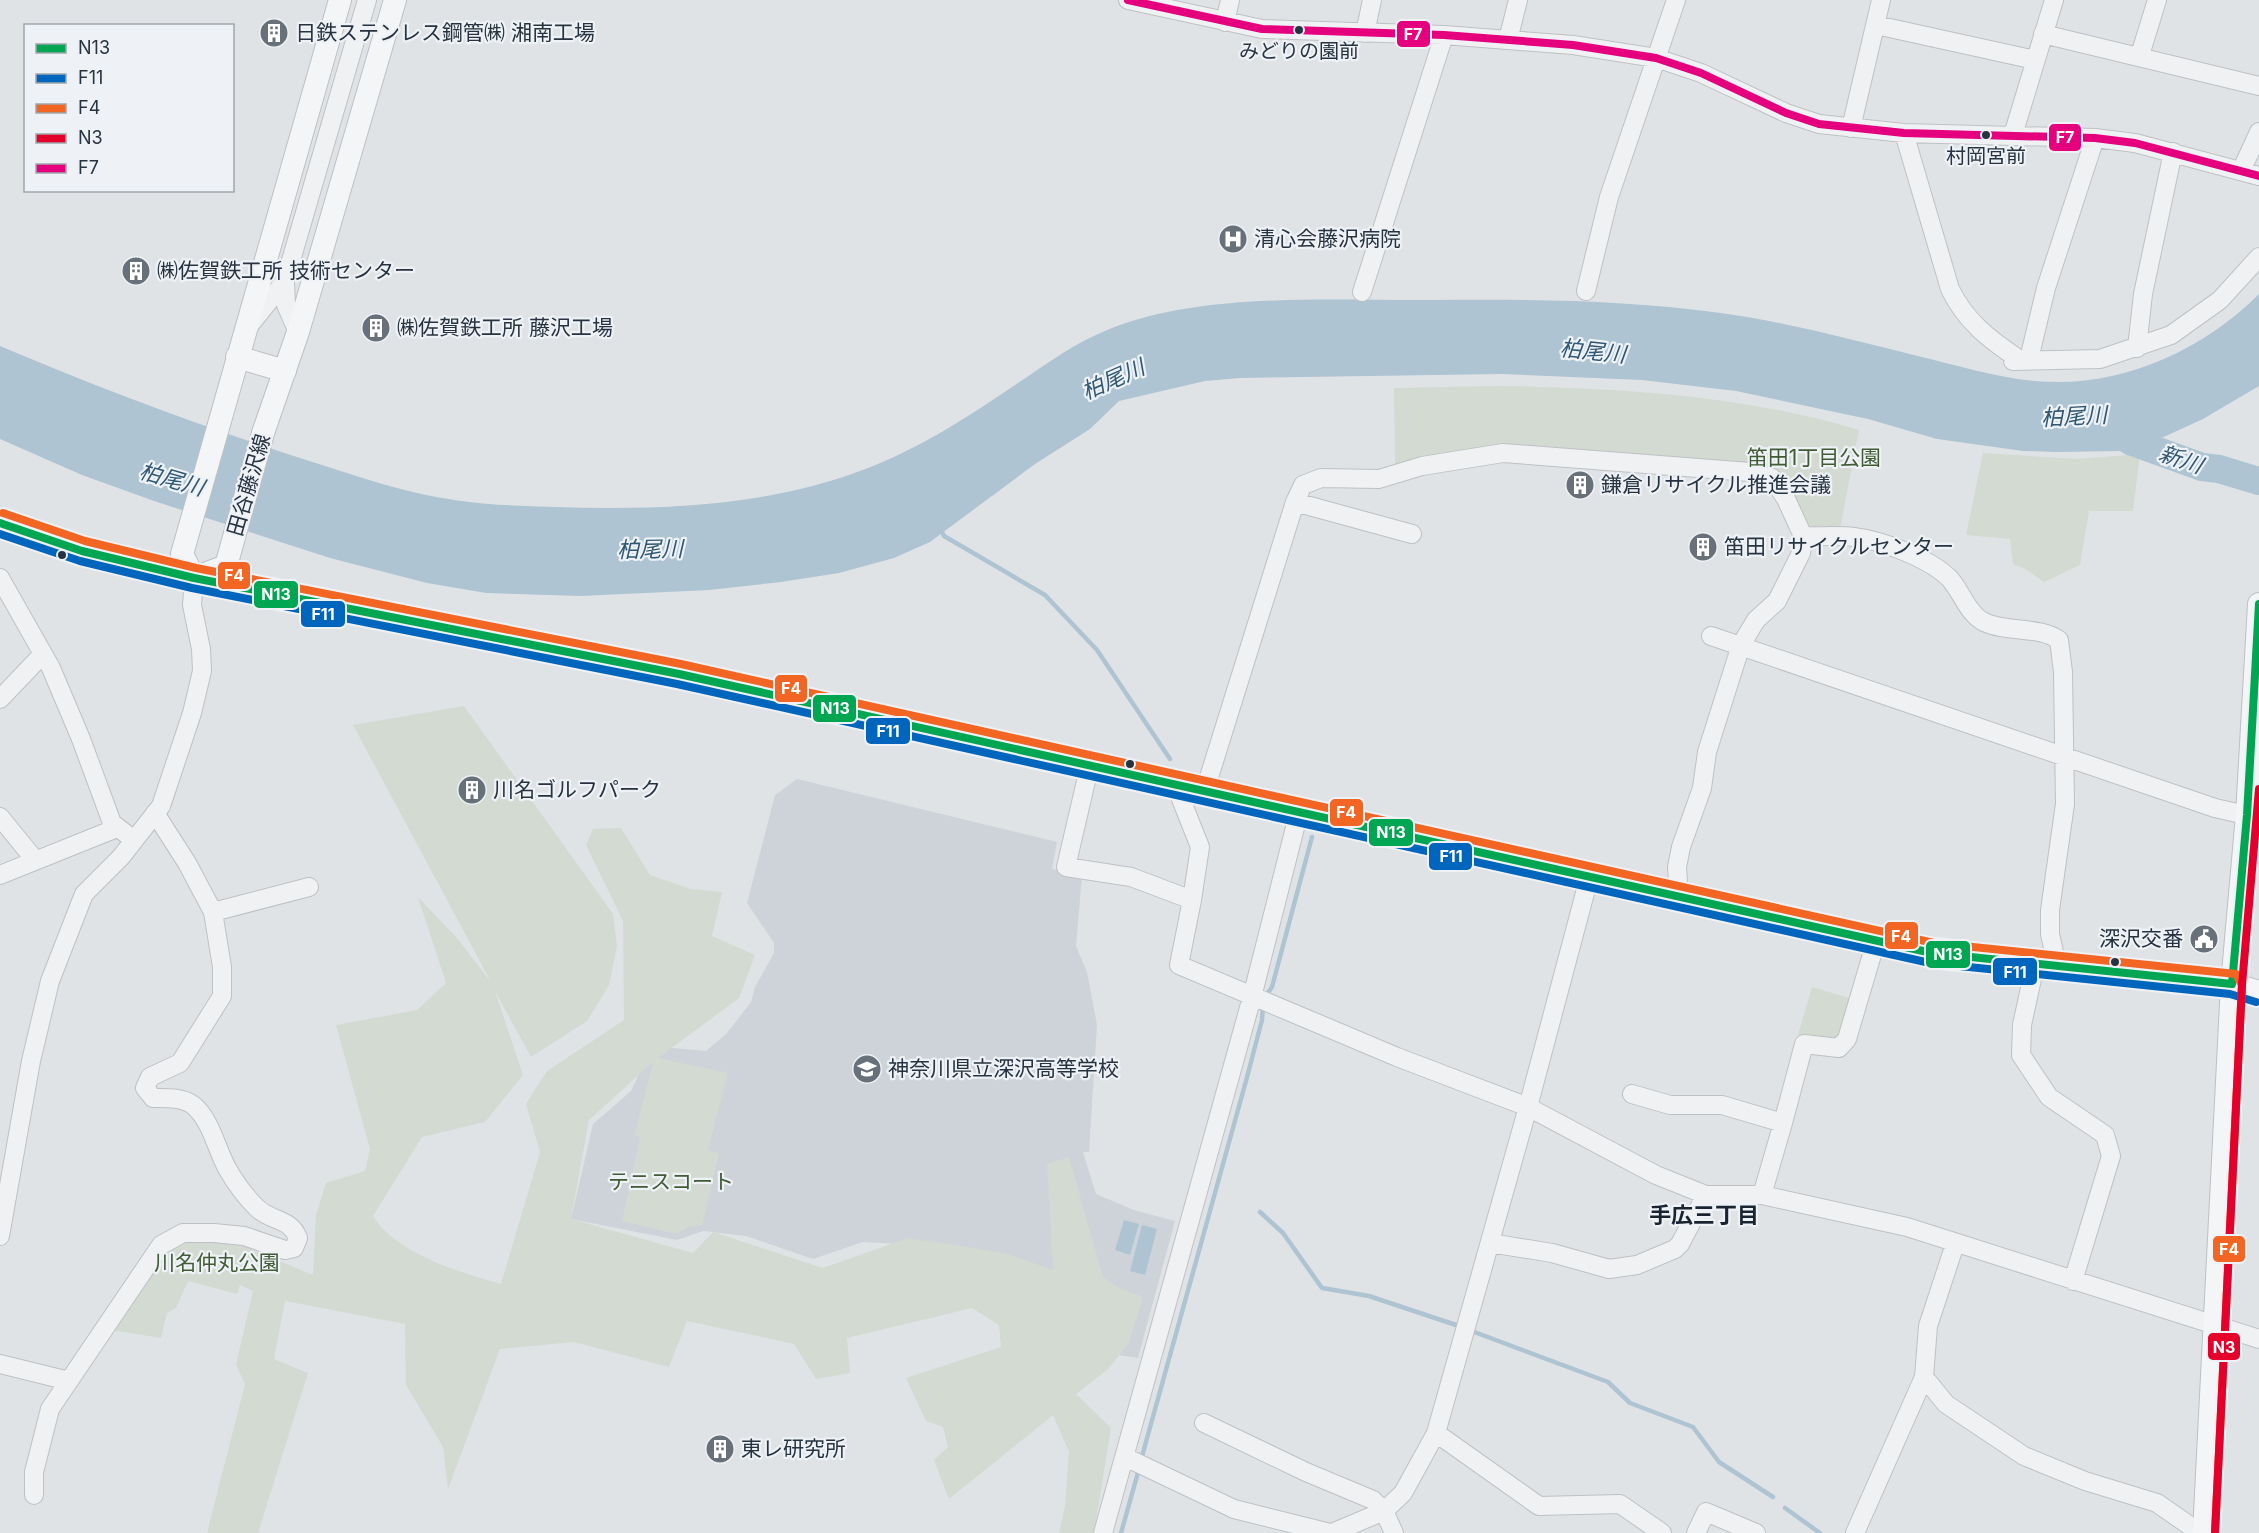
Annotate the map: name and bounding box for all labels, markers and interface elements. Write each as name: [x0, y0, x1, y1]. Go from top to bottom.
building icon: 日鉄ステンレス鋼管㈱ 湘南工場: [258, 17, 290, 49]
place label: 日鉄ステンレス鋼管㈱ 湘南工場: [295, 20, 595, 45]
line badge: F7: [1396, 20, 1431, 48]
legend: [24, 24, 234, 192]
marker: みどりの園前: [1293, 24, 1305, 36]
text: F7: [1404, 24, 1422, 44]
text: N13: [78, 37, 110, 58]
place label: みどりの園前: [1239, 39, 1359, 63]
text: F11: [78, 67, 103, 88]
text: F4: [78, 97, 100, 118]
line badge: F7: [2048, 123, 2082, 152]
text: N3: [78, 127, 103, 148]
text: F7: [2056, 127, 2074, 147]
marker: 村岡宮前: [1980, 129, 1992, 141]
place label: 村岡宮前: [1946, 144, 2026, 168]
text: F7: [78, 157, 99, 178]
hospital icon: 清心会藤沢病院: [1217, 223, 1249, 255]
place label: 清心会藤沢病院: [1254, 226, 1401, 251]
building icon: ㈱佐賀鉄工所 技術センター: [120, 255, 152, 287]
place label: ㈱佐賀鉄工所 技術センター: [157, 258, 415, 283]
building icon: ㈱佐賀鉄工所 藤沢工場: [360, 312, 392, 344]
place label: ㈱佐賀鉄工所 藤沢工場: [397, 315, 613, 340]
water label: 柏尾川: [1559, 335, 1629, 368]
water label: 柏尾川: [1078, 353, 1150, 404]
water label: 柏尾川: [2040, 401, 2110, 431]
street label: 田谷藤沢線: [222, 431, 275, 539]
water label: 新川: [2156, 440, 2208, 479]
park label: 笛田1丁目公園: [1747, 445, 1881, 470]
water label: 柏尾川: [137, 457, 209, 501]
building icon: 鎌倉リサイクル推進会議: [1564, 469, 1596, 501]
place label: 鎌倉リサイクル推進会議: [1601, 472, 1831, 497]
building icon: 笛田リサイクルセンター: [1687, 531, 1719, 563]
place label: 笛田リサイクルセンター: [1724, 534, 1954, 559]
water label: 柏尾川: [617, 535, 685, 563]
unlabelled marker: [56, 549, 68, 561]
line badge: F4: [217, 561, 251, 590]
text: F4: [224, 565, 244, 585]
line badge: N13: [253, 580, 299, 609]
text: N13: [261, 584, 291, 604]
line badge: F11: [300, 600, 346, 628]
text: F11: [311, 604, 335, 624]
line badge: F4: [774, 674, 808, 703]
text: F4: [781, 678, 801, 698]
line badge: N13: [812, 694, 857, 723]
text: N13: [820, 698, 850, 718]
line badge: F11: [865, 717, 911, 745]
text: F11: [876, 721, 900, 741]
unlabelled marker: [1124, 758, 1136, 770]
building icon: 川名ゴルフパーク: [456, 774, 488, 806]
place label: 川名ゴルフパーク: [493, 777, 661, 802]
line badge: F4: [1329, 798, 1364, 827]
text: F4: [1336, 802, 1356, 822]
line badge: N13: [1368, 818, 1414, 847]
text: N13: [1376, 822, 1406, 842]
line badge: F11: [1428, 842, 1473, 871]
text: F11: [1439, 846, 1463, 866]
line badge: F4: [1884, 921, 1919, 950]
public building icon: 深沢交番: [2188, 923, 2220, 955]
text: F4: [1891, 926, 1911, 946]
place label: 深沢交番: [2099, 926, 2183, 951]
line badge: N13: [1925, 940, 1971, 969]
text: N13: [1933, 944, 1963, 964]
unlabelled marker: [2109, 956, 2121, 968]
line badge: F11: [1992, 957, 2038, 986]
text: F11: [2003, 962, 2027, 982]
school or university icon: 神奈川県立深沢高等学校: [851, 1053, 883, 1085]
place label: 神奈川県立深沢高等学校: [888, 1056, 1119, 1081]
park label: テニスコート: [608, 1169, 734, 1194]
district label: 手広三丁目: [1649, 1202, 1759, 1228]
line badge: F4: [2212, 1235, 2246, 1263]
text: F4: [2219, 1239, 2239, 1259]
park label: 川名仲丸公園: [154, 1250, 280, 1275]
line badge: N3: [2207, 1332, 2241, 1361]
text: N3: [2213, 1337, 2235, 1357]
building icon: 東レ研究所: [704, 1433, 736, 1465]
place label: 東レ研究所: [741, 1436, 846, 1461]

